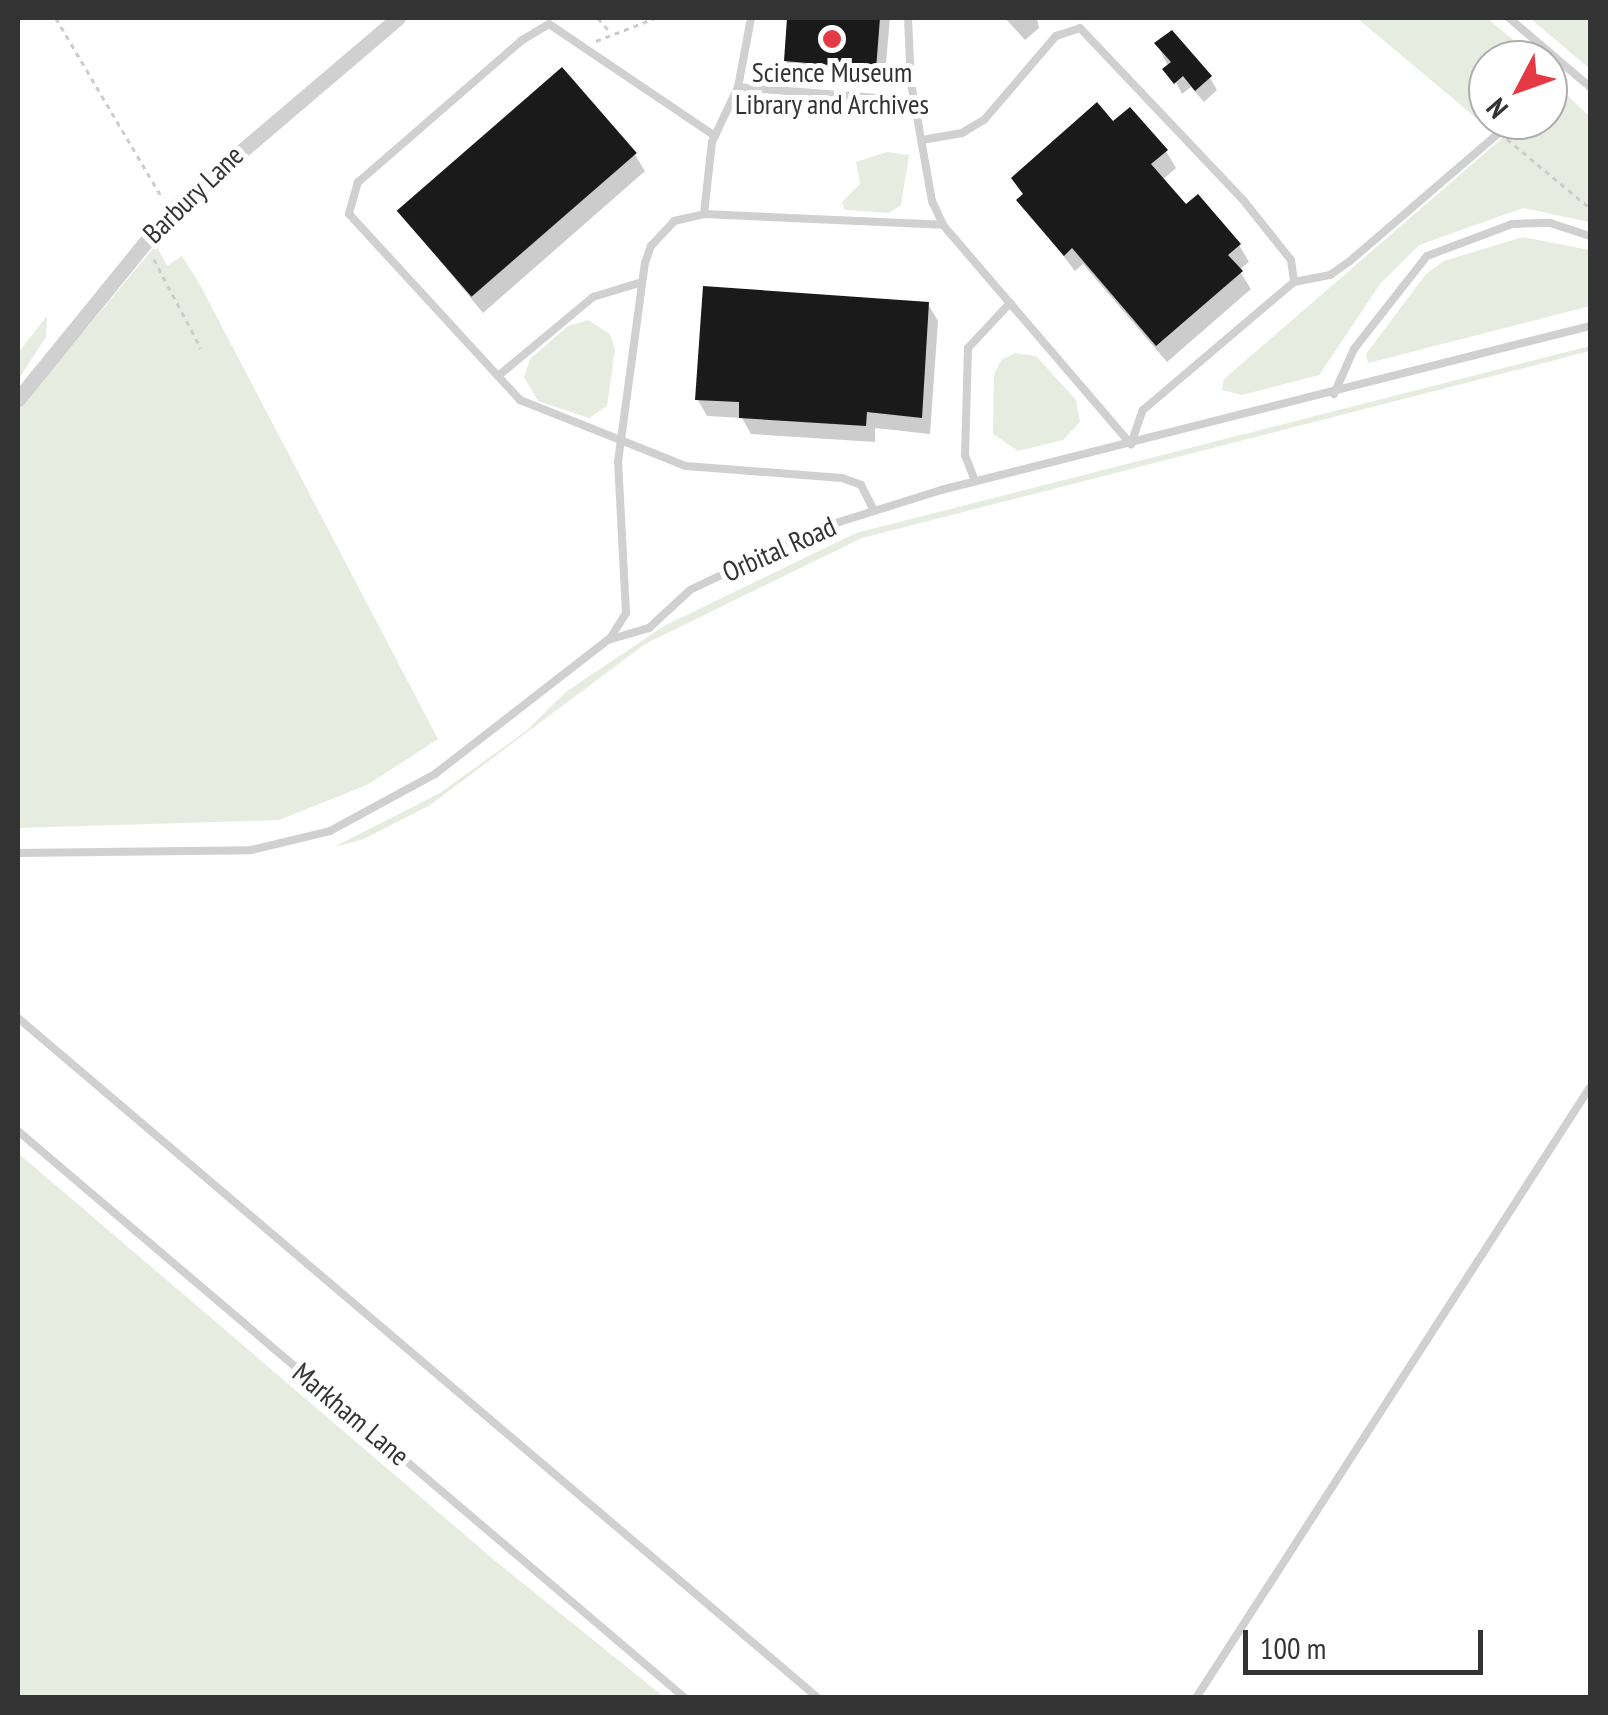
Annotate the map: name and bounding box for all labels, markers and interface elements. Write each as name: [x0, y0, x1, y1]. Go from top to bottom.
marker: Science Museum Library and Archives: [821, 28, 843, 50]
north arrow: [1468, 40, 1568, 140]
place label: Science Museum Library and Archives: [734, 55, 930, 121]
text: N: [1478, 91, 1515, 127]
street label: Barbury Lane: [136, 138, 250, 250]
street label: Orbital Road: [717, 509, 841, 589]
street label: Markham Lane: [286, 1356, 416, 1472]
scale bar: [1248, 1610, 1488, 1672]
text: 100 m: [1260, 1628, 1326, 1667]

